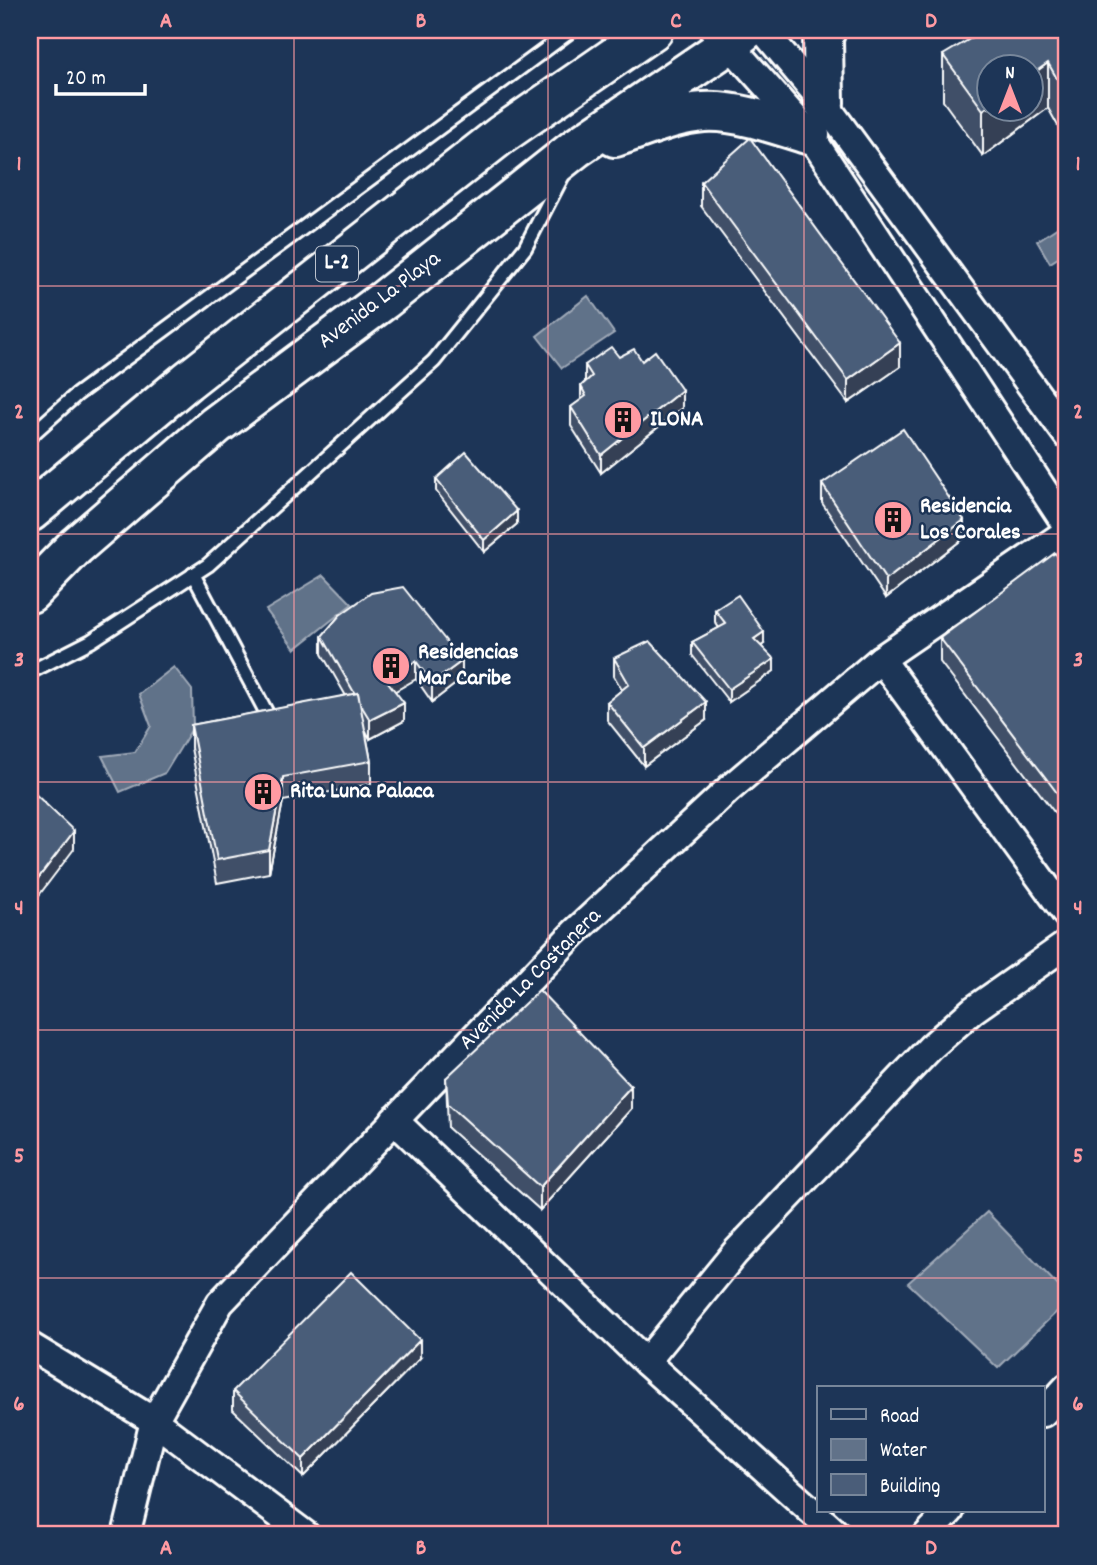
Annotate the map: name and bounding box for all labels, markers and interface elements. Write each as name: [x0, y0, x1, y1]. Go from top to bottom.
text: A: [160, 6, 172, 39]
text: B: [416, 6, 427, 39]
text: C: [670, 6, 682, 39]
text: D: [925, 6, 937, 39]
scale bar: [56, 52, 145, 96]
north arrow: [974, 52, 1044, 122]
text: N: [1005, 61, 1015, 88]
text: 20 m: [66, 65, 106, 95]
text: 1: [16, 149, 22, 182]
text: 1: [1075, 149, 1081, 182]
street label: Avenida La Playa: [312, 243, 449, 358]
road number: L-2: [316, 246, 358, 282]
text: 2: [14, 397, 24, 430]
text: 2: [1073, 397, 1083, 430]
building icon: ILONA: [602, 399, 644, 441]
place label: ILONA: [650, 404, 704, 437]
place label: Residencia Los Corales: [920, 491, 1021, 550]
building icon: Residencia Los Corales: [872, 499, 914, 541]
place label: Residencias Mar Caribe: [418, 637, 519, 696]
text: 3: [14, 645, 24, 678]
building icon: Residencias Mar Caribe: [370, 645, 412, 687]
text: 3: [1073, 645, 1083, 678]
building icon: Rita Luna Palaca: [242, 771, 284, 813]
place label: Rita Luna Palaca: [290, 776, 435, 809]
text: 4: [14, 893, 24, 926]
text: 4: [1073, 893, 1083, 926]
street label: Avenida La Costanera: [452, 900, 611, 1059]
text: 5: [14, 1141, 24, 1174]
text: 5: [1073, 1141, 1083, 1174]
legend: [817, 1386, 1044, 1512]
text: 6: [13, 1389, 25, 1422]
text: 6: [1072, 1389, 1084, 1422]
text: Road: [880, 1403, 919, 1433]
text: Water: [880, 1437, 927, 1467]
text: Building: [880, 1473, 940, 1503]
text: A: [160, 1533, 172, 1565]
text: B: [416, 1533, 427, 1565]
text: C: [670, 1533, 682, 1565]
text: D: [925, 1533, 937, 1565]

